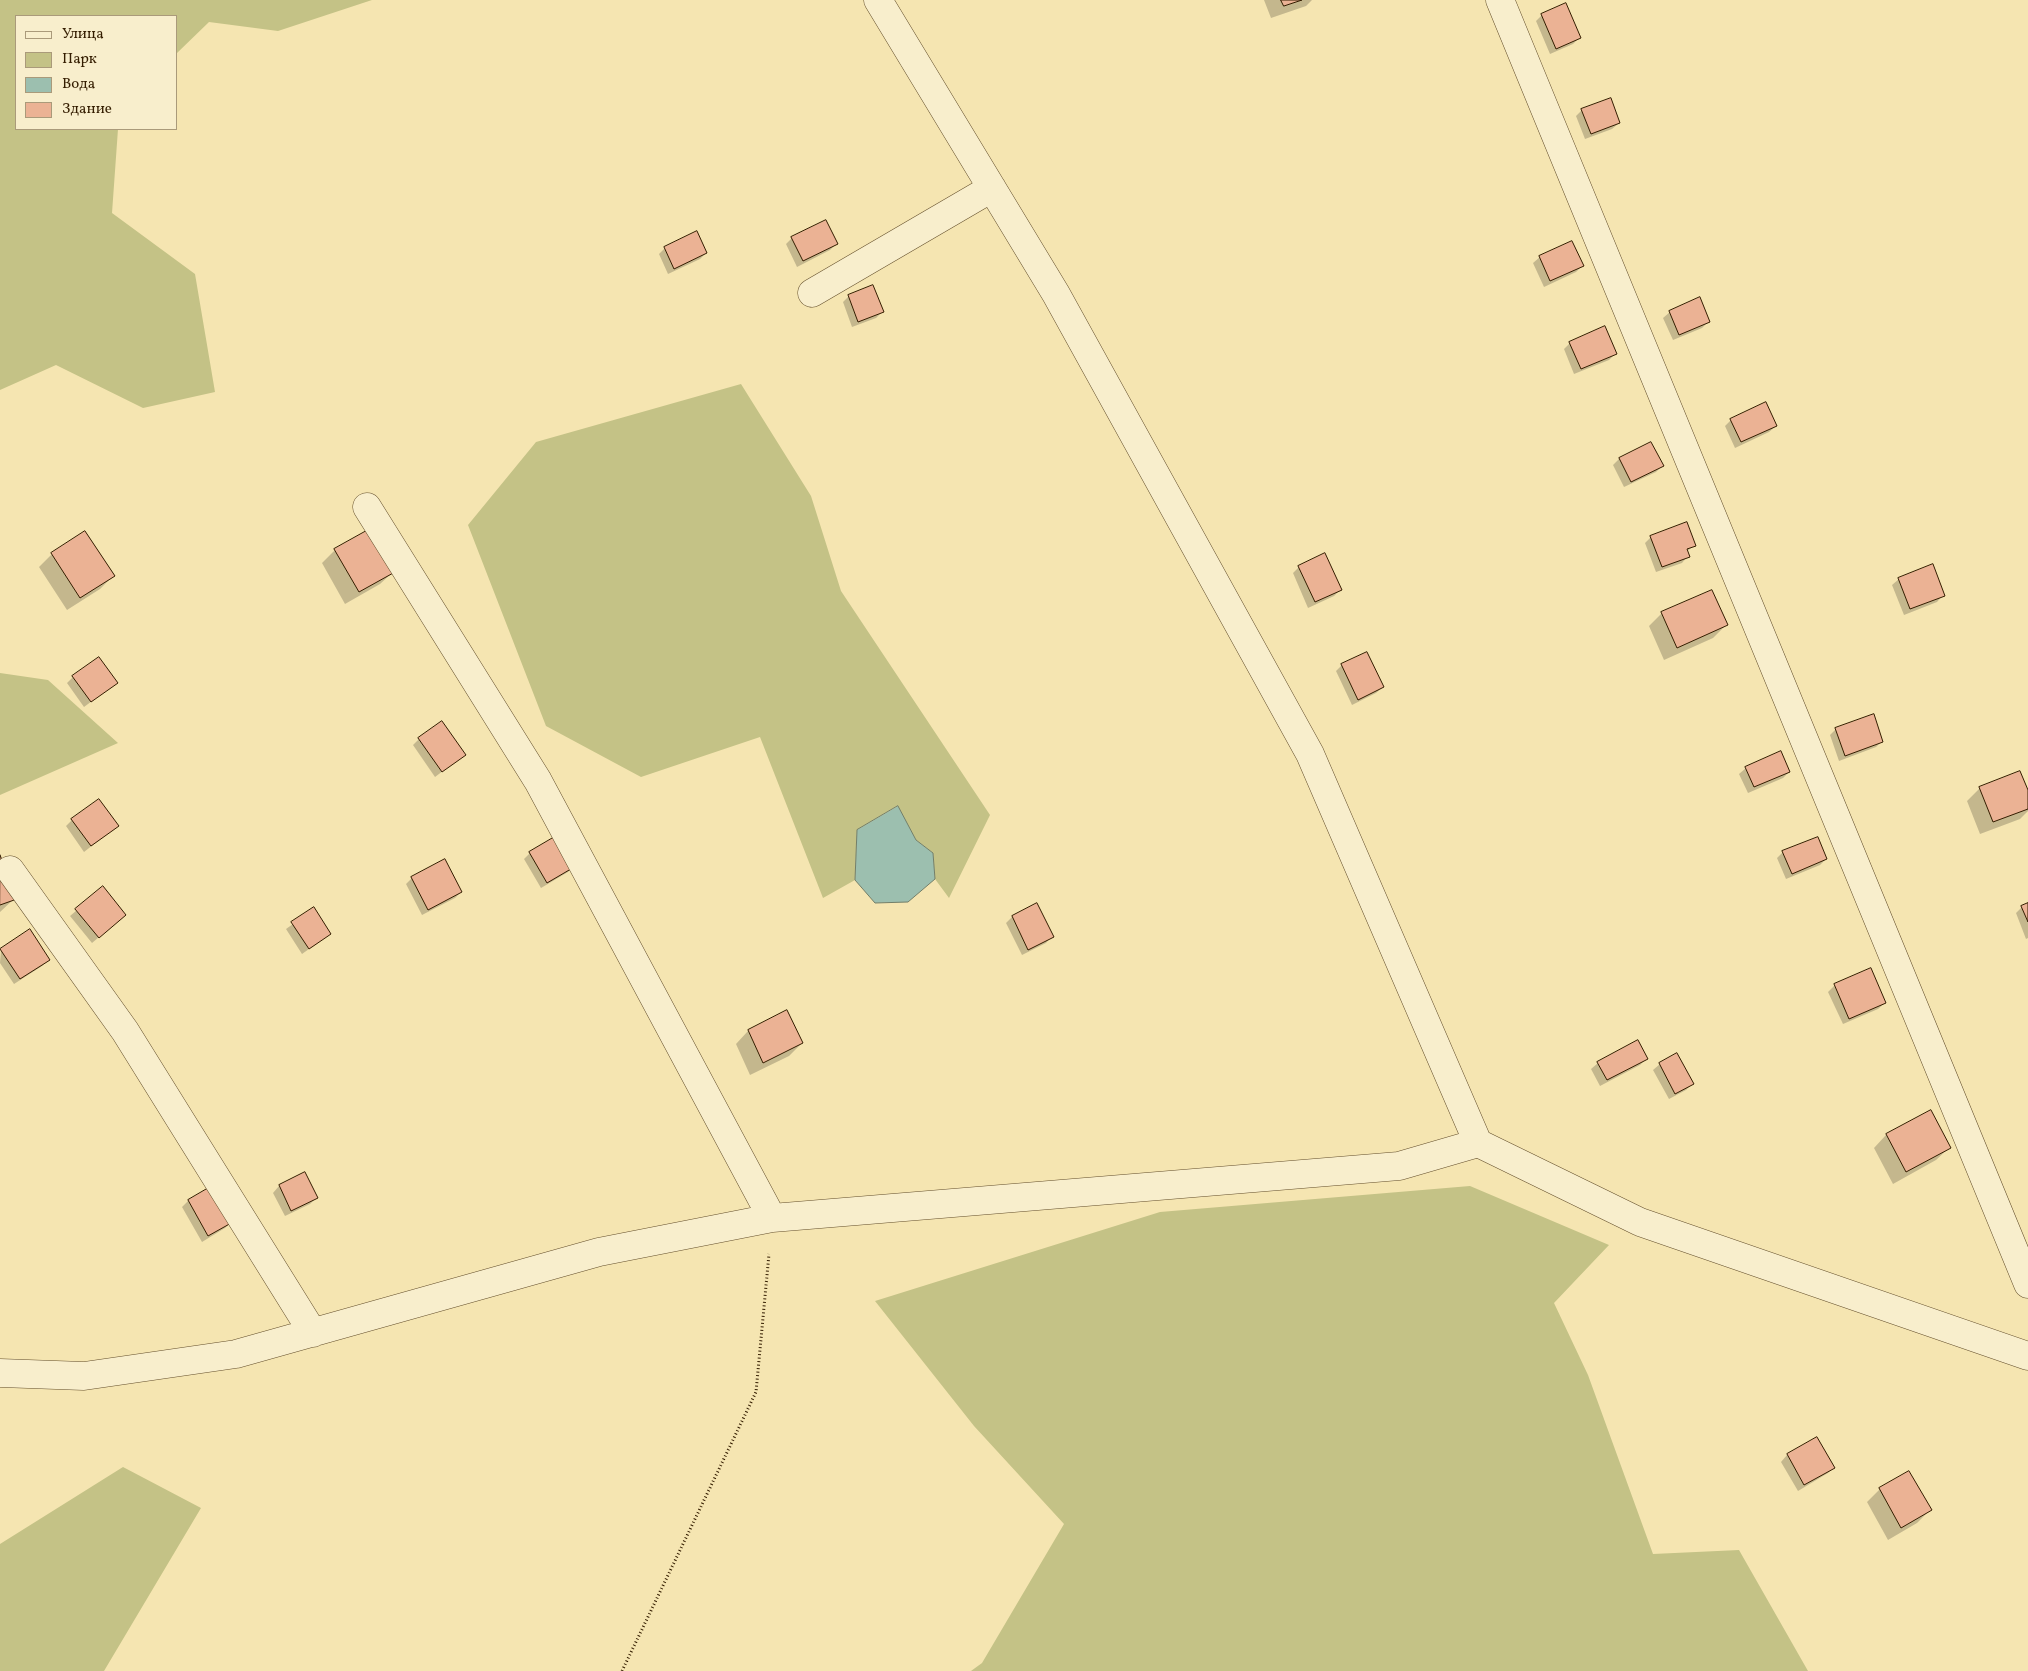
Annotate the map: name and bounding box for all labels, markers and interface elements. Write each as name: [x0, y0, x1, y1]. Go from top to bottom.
legend: [15, 15, 178, 130]
text: Улица: [62, 24, 104, 45]
text: Парк: [62, 49, 97, 70]
text: Вода: [62, 74, 95, 95]
text: Здание: [62, 99, 112, 120]

